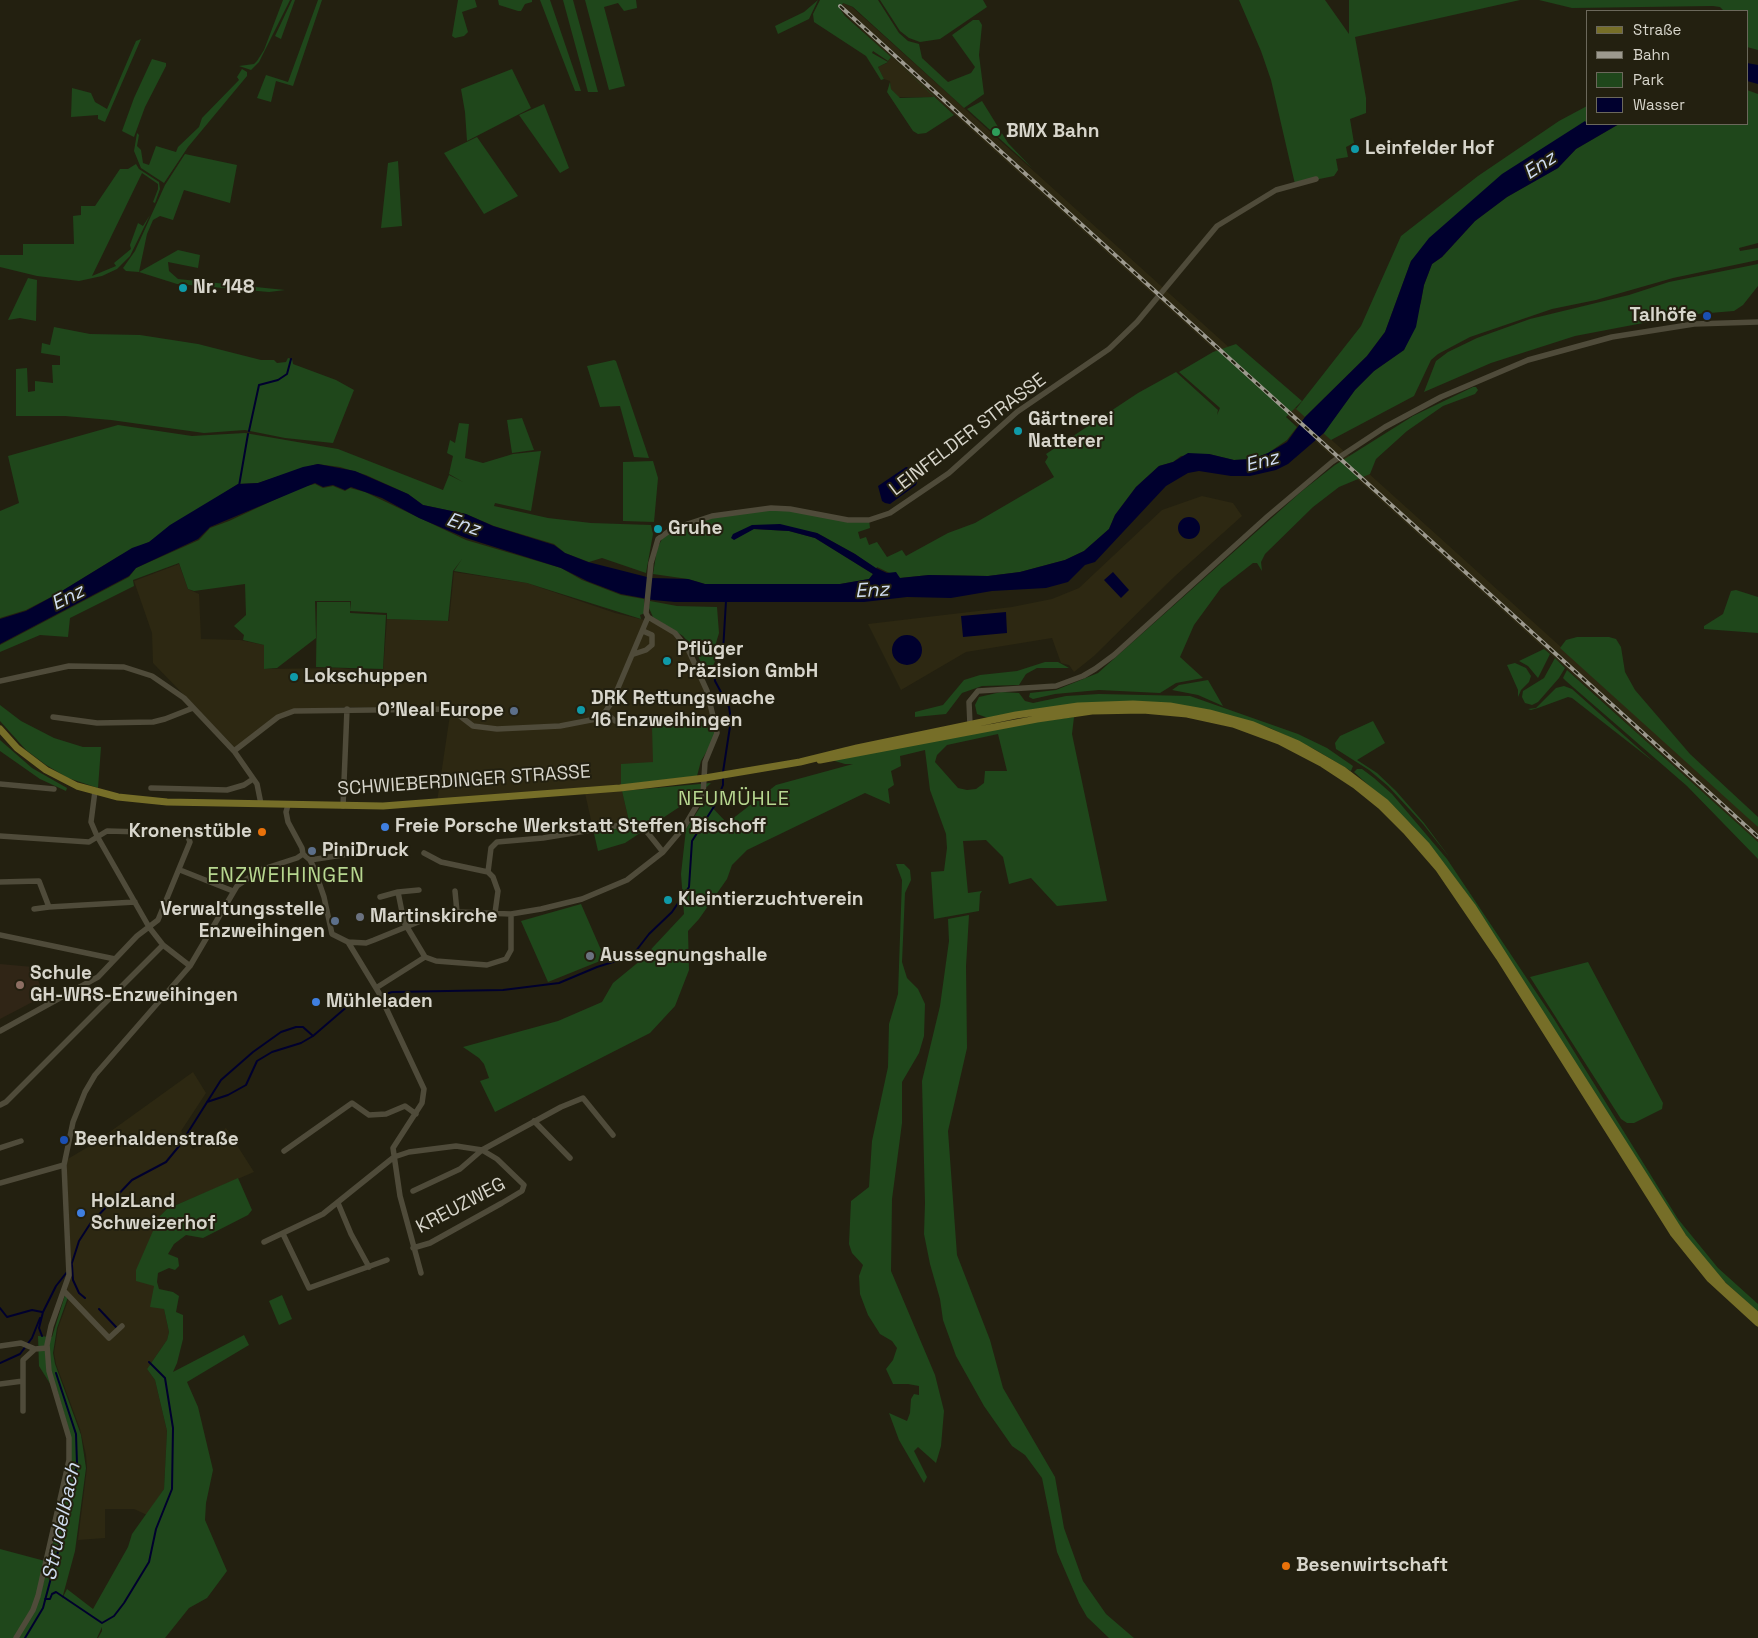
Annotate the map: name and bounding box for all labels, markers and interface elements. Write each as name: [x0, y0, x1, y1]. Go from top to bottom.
legend: [1586, 10, 1748, 125]
text: Straße: [1633, 20, 1681, 39]
text: Bahn: [1633, 45, 1670, 64]
text: Park: [1633, 70, 1664, 89]
text: Wasser: [1633, 95, 1685, 114]
place label: BMX Bahn: [1006, 121, 1099, 143]
marker: BMX Bahn: [990, 126, 1002, 138]
place label: Leinfelder Hof: [1365, 138, 1494, 160]
marker: Leinfelder Hof: [1349, 143, 1361, 155]
water label: Enz: [1519, 147, 1561, 185]
place label: Nr. 148: [193, 277, 254, 299]
marker: Nr. 148: [177, 282, 189, 294]
place label: Talhöfe: [1629, 305, 1697, 327]
marker: Talhöfe: [1701, 310, 1713, 322]
street label: LEINFELDER STRASSE: [885, 369, 1051, 501]
place label: Gärtnerei Natterer: [1028, 409, 1114, 453]
marker: Gärtnerei Natterer: [1012, 425, 1024, 437]
water label: Enz: [1243, 446, 1281, 478]
water label: Enz: [443, 508, 483, 542]
place label: Gruhe: [668, 518, 722, 540]
marker: Gruhe: [652, 523, 664, 535]
water label: Enz: [854, 578, 890, 604]
water label: Enz: [47, 580, 89, 616]
place label: Pflüger Präzision GmbH: [677, 639, 818, 683]
marker: Pflüger Präzision GmbH: [661, 655, 673, 667]
place label: Lokschuppen: [304, 666, 428, 688]
marker: Lokschuppen: [288, 671, 300, 683]
place label: DRK Rettungswache 16 Enzweihingen: [591, 688, 775, 732]
place label: O'Neal Europe: [377, 700, 504, 722]
marker: DRK Rettungswache 16 Enzweihingen: [575, 704, 587, 716]
marker: O'Neal Europe: [508, 705, 520, 717]
street label: SCHWIEBERDINGER STRASSE: [337, 761, 591, 801]
district label: NEUMÜHLE: [677, 788, 791, 812]
place label: Freie Porsche Werkstatt Steffen Bischoff: [395, 816, 766, 838]
place label: Kronenstüble: [129, 821, 252, 843]
marker: Freie Porsche Werkstatt Steffen Bischoff: [379, 821, 391, 833]
marker: Kronenstüble: [256, 826, 268, 838]
place label: PiniDruck: [322, 840, 409, 862]
marker: PiniDruck: [306, 845, 318, 857]
district label: ENZWEIHINGEN: [206, 863, 366, 889]
place label: Kleintierzuchtverein: [678, 889, 863, 911]
marker: Kleintierzuchtverein: [662, 894, 674, 906]
place label: Verwaltungsstelle Enzweihingen: [160, 899, 325, 943]
place label: Martinskirche: [370, 906, 497, 928]
marker: Martinskirche: [354, 911, 366, 923]
marker: Verwaltungsstelle Enzweihingen: [329, 915, 341, 927]
place label: Aussegnungshalle: [600, 945, 768, 967]
marker: Aussegnungshalle: [584, 950, 596, 962]
place label: Schule GH-WRS-Enzweihingen: [30, 963, 238, 1007]
marker: Schule GH-WRS-Enzweihingen: [14, 979, 26, 991]
place label: Mühleladen: [326, 991, 433, 1013]
marker: Mühleladen: [310, 996, 322, 1008]
place label: Beerhaldenstraße: [74, 1129, 239, 1151]
marker: Beerhaldenstraße: [58, 1134, 70, 1146]
street label: KREUZWEG: [412, 1173, 510, 1239]
place label: HolzLand Schweizerhof: [91, 1191, 216, 1235]
marker: HolzLand Schweizerhof: [75, 1207, 87, 1219]
water label: Strudelbach: [38, 1461, 86, 1583]
place label: Besenwirtschaft: [1296, 1555, 1448, 1577]
marker: Besenwirtschaft: [1280, 1560, 1292, 1572]

